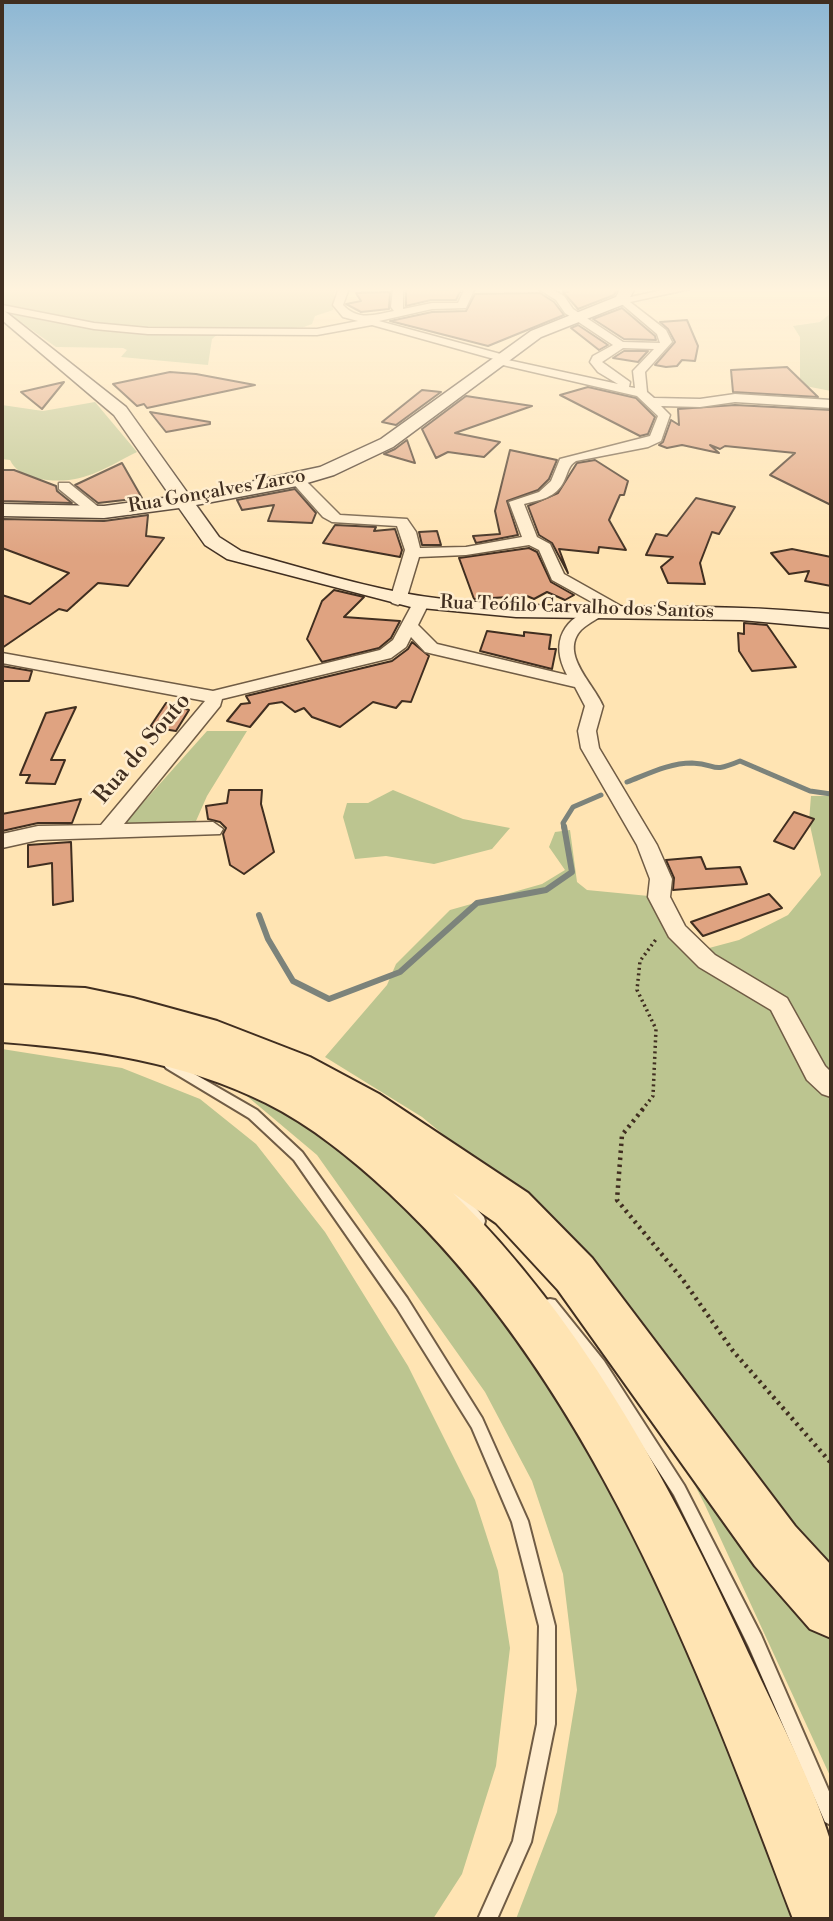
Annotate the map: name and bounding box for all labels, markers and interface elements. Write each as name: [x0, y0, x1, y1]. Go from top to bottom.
street label: Rua Gonçalves Zarco: [127, 465, 307, 519]
street label: Rua Teófilo Carvalho dos Santos: [440, 592, 714, 624]
street label: Rua do Souto: [89, 688, 197, 810]

